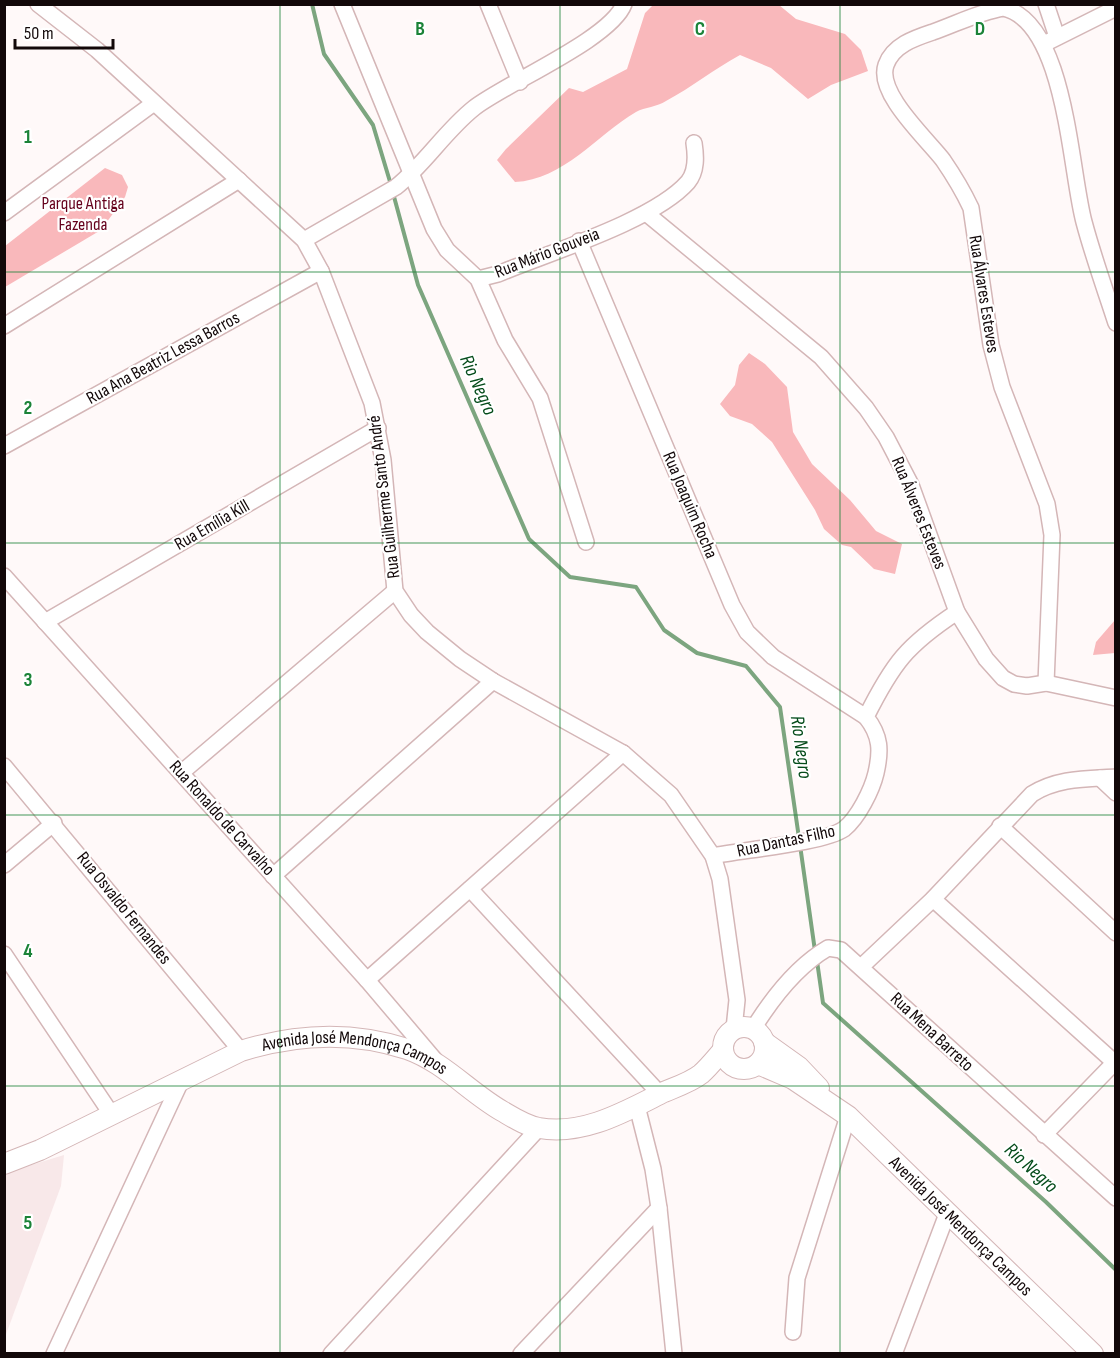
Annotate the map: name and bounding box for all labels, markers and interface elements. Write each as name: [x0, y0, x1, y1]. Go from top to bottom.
scale bar: [15, 12, 112, 50]
text: B: [415, 17, 425, 41]
text: C: [695, 17, 705, 41]
text: D: [975, 17, 985, 41]
text: 50 m: [24, 23, 54, 44]
text: 1: [24, 125, 32, 149]
park label: Parque Antiga Fazenda: [42, 193, 125, 235]
street label: Rua Mário Gouveia: [492, 223, 602, 283]
street label: Rua Álvares Esteves: [964, 234, 1004, 354]
street label: Rua Ana Beatriz Lessa Barros: [83, 307, 243, 409]
water label: Rio Negro: [454, 351, 502, 419]
text: 2: [24, 396, 32, 420]
street label: Rua Guilherme Santo André: [364, 414, 404, 580]
street label: Rua Joaquim Rocha: [658, 448, 722, 562]
street label: Rua Álveres Esteves: [887, 454, 951, 572]
street label: Rua Emília Kill: [171, 495, 253, 555]
text: 3: [24, 668, 33, 692]
water label: Rio Negro: [785, 714, 817, 780]
street label: Rua Ronaldo de Carvalho: [165, 756, 279, 880]
street label: Rua Dantas Filho: [735, 820, 837, 862]
street label: Rua Osvaldo Fernandes: [72, 848, 176, 968]
text: 4: [23, 939, 33, 963]
street label: Rua Mena Barreto: [886, 988, 978, 1076]
street label: Avenida José Mendonça Campos: [259, 1026, 452, 1079]
water label: Rio Negro: [999, 1138, 1063, 1198]
street label: Avenida José Mendonça Campos: [884, 1151, 1037, 1300]
text: 5: [24, 1211, 33, 1235]

